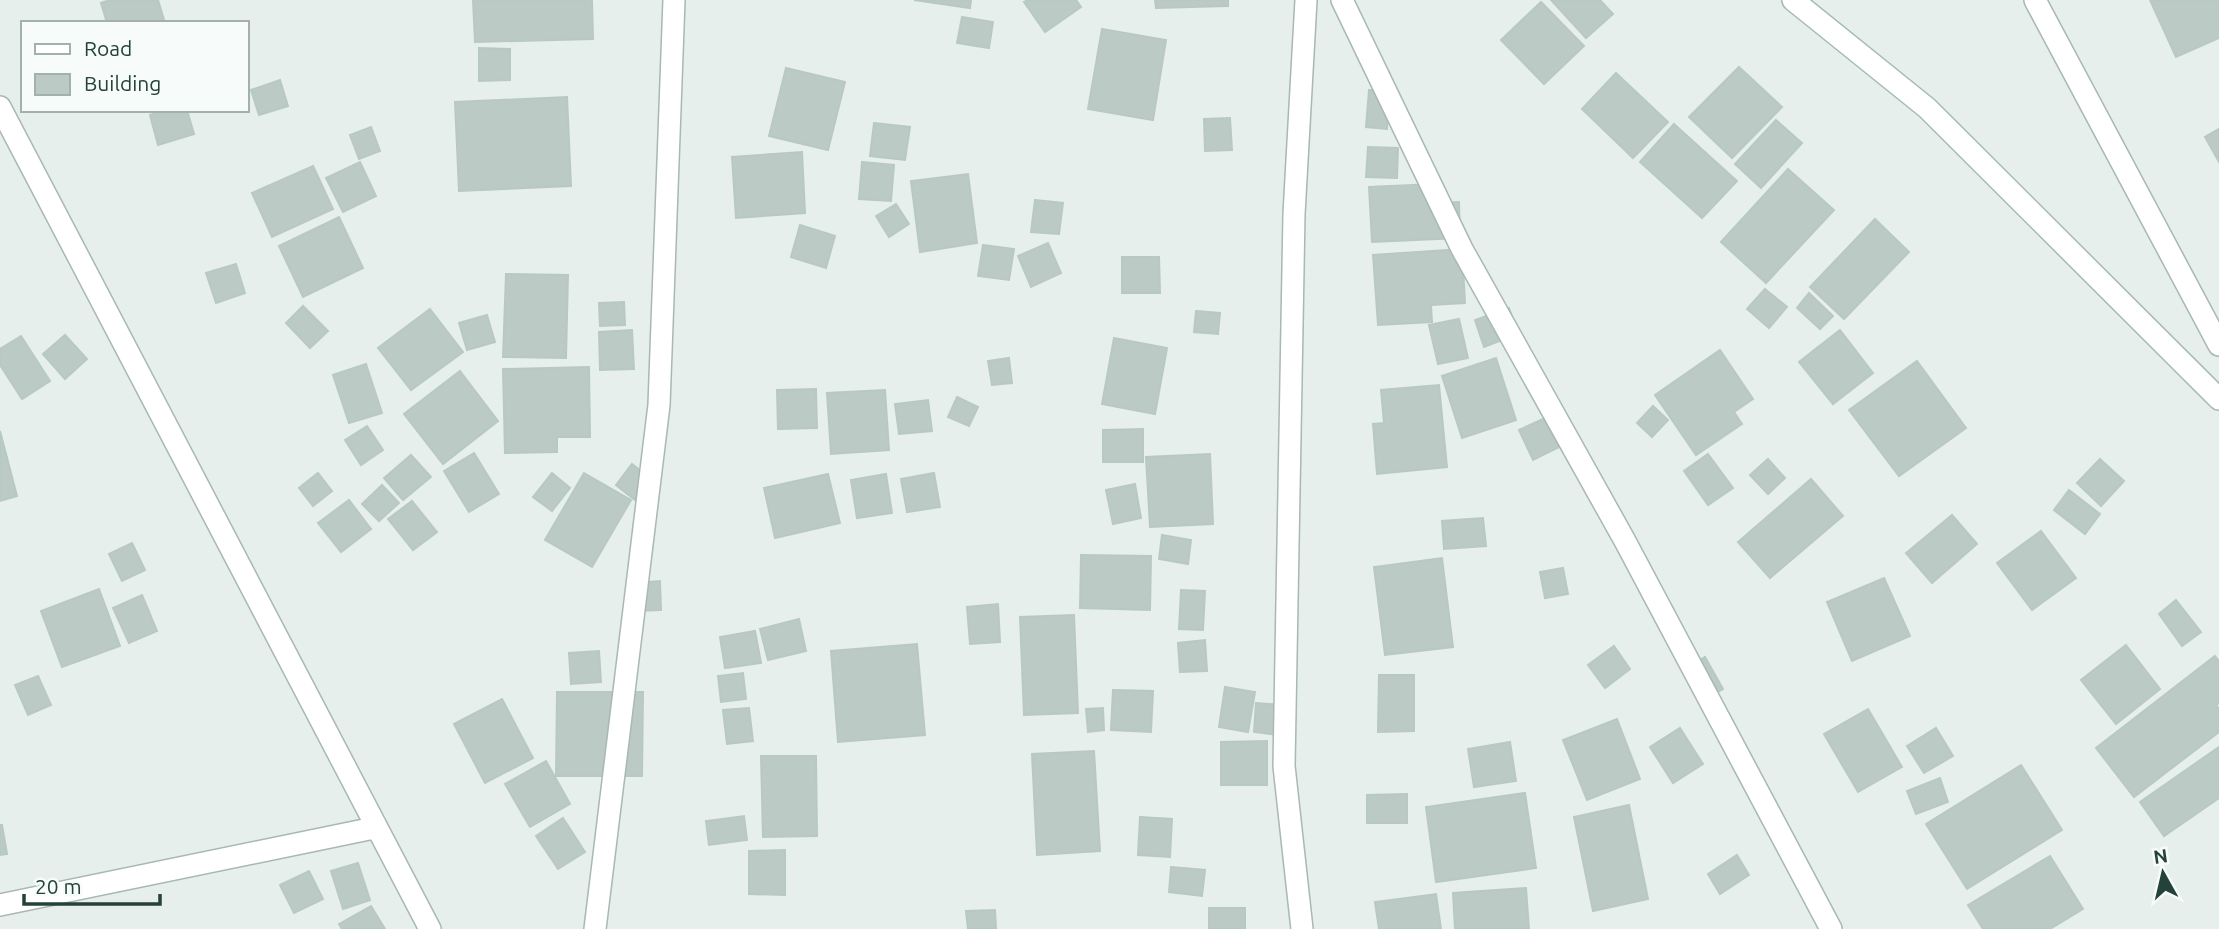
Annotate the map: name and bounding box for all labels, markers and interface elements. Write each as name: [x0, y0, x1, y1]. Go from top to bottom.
legend: [21, 21, 248, 112]
text: Road: [84, 36, 132, 60]
text: Building: [84, 71, 161, 95]
north arrow: [2128, 838, 2198, 908]
text: N: [2152, 844, 2169, 868]
scale bar: [24, 862, 161, 906]
text: 20 m: [35, 874, 82, 898]

